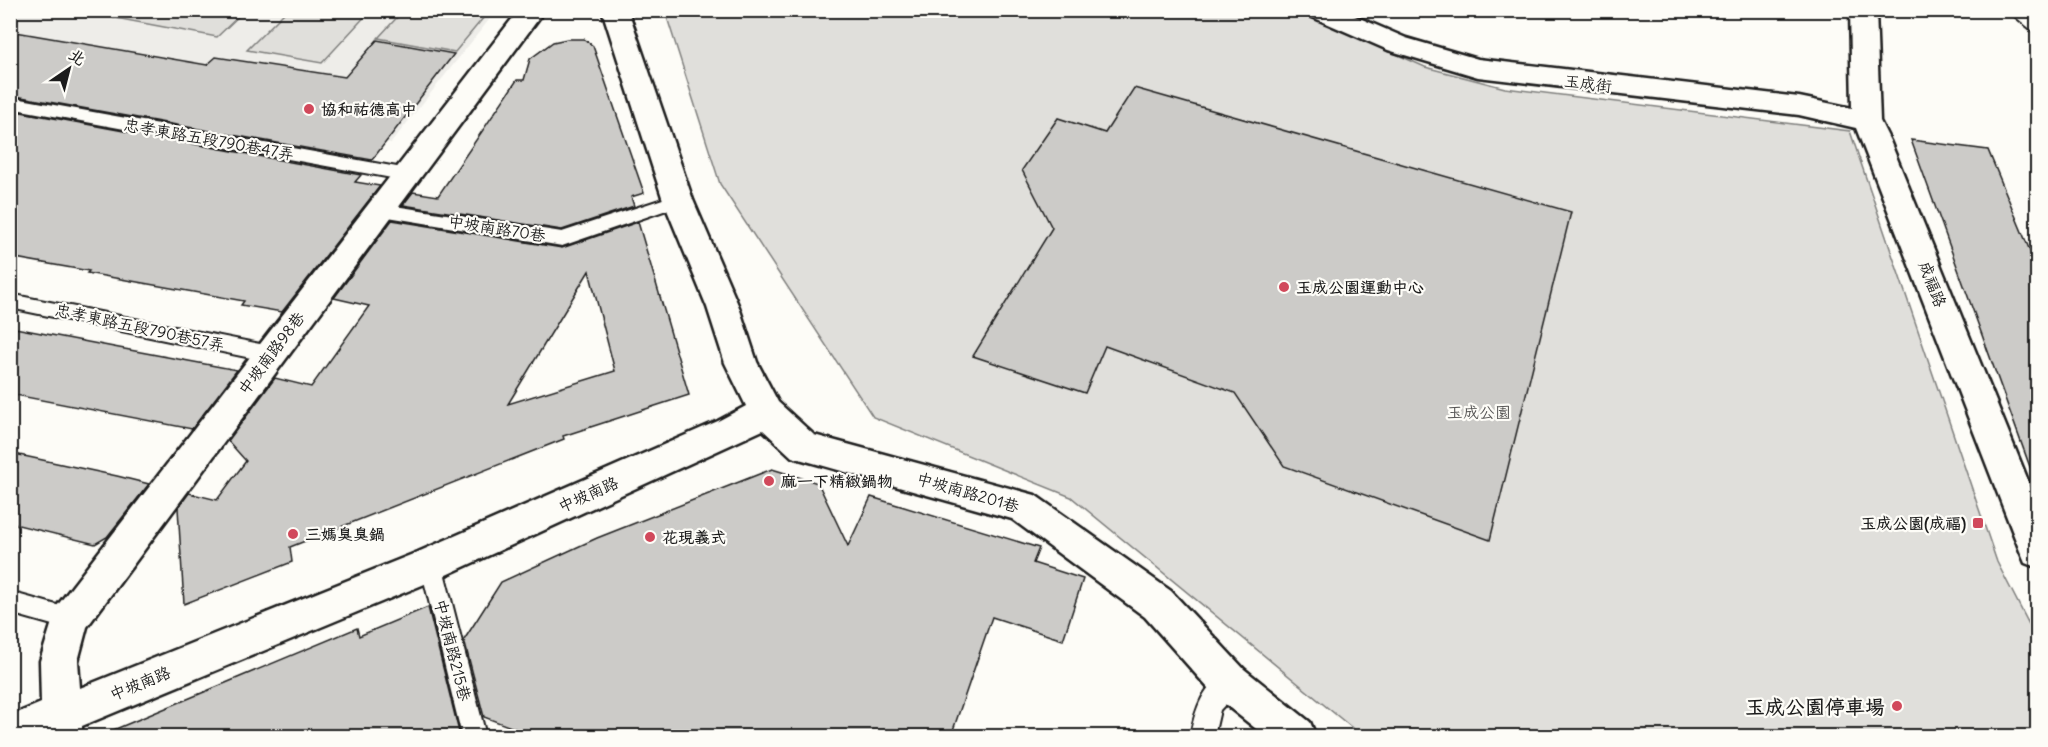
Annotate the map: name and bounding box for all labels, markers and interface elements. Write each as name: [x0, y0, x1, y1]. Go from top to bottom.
north arrow: [39, 39, 99, 99]
text: 北: [65, 44, 90, 69]
street label: 玉成街: [1563, 70, 1613, 96]
place label: 協和祐德高中: [321, 99, 417, 119]
marker: 協和祐德高中: [302, 102, 316, 116]
street label: 忠孝東路五段790巷47弄: [122, 114, 296, 164]
street label: 中坡南路70巷: [447, 210, 547, 246]
street label: 成福路: [1915, 258, 1951, 310]
place label: 玉成公園運動中心: [1296, 277, 1424, 297]
marker: 玉成公園運動中心: [1277, 280, 1291, 294]
street label: 忠孝東路五段790巷57弄: [54, 299, 226, 355]
street label: 中坡南路98巷: [233, 308, 309, 398]
park label: 玉成公園: [1447, 402, 1511, 422]
street label: 中坡南路201巷: [914, 468, 1022, 516]
place label: 麻一下精緻鍋物: [780, 471, 893, 491]
street label: 中坡南路: [555, 472, 621, 516]
marker: 麻一下精緻鍋物: [762, 474, 776, 488]
place label: 玉成公園(成福): [1860, 513, 1966, 534]
marker: 玉成公園(成福): [1971, 516, 1985, 530]
place label: 三媽臭臭鍋: [305, 524, 385, 544]
marker: 三媽臭臭鍋: [286, 527, 300, 541]
place label: 花現義式: [662, 527, 726, 547]
marker: 花現義式: [643, 530, 657, 544]
street label: 中坡南路215巷: [431, 597, 475, 703]
street label: 中坡南路: [107, 662, 173, 704]
place label: 玉成公園停車場: [1745, 694, 1885, 719]
marker: 玉成公園停車場: [1890, 699, 1904, 713]

